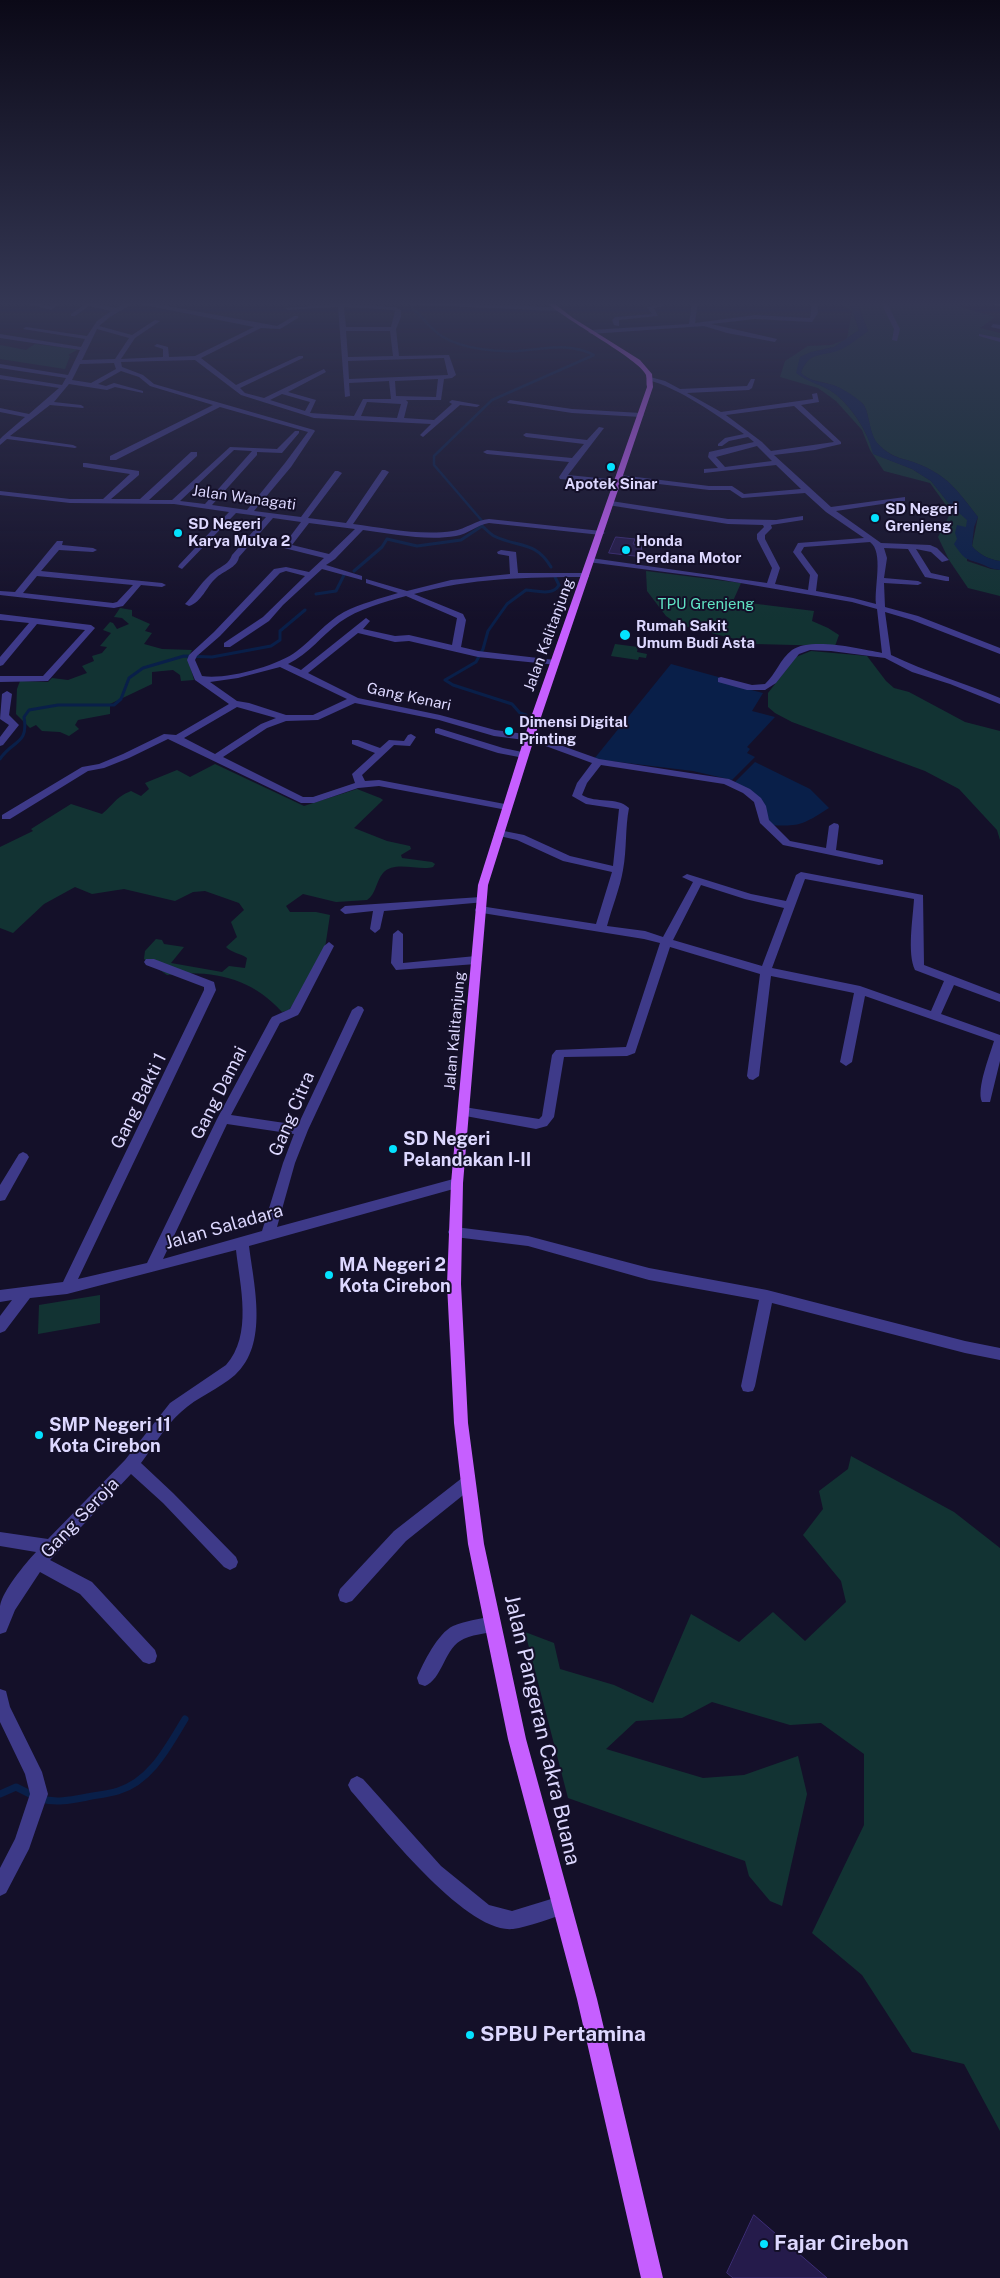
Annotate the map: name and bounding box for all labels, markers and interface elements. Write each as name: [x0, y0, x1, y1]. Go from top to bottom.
marker: Apotek Sinar: [605, 461, 617, 473]
place label: Apotek Sinar: [564, 475, 658, 493]
street label: Jalan Wanagati: [191, 482, 297, 514]
place label: SD Negeri Grenjeng: [885, 500, 958, 535]
marker: SD Negeri Grenjeng: [869, 512, 881, 524]
place label: SD Negeri Karya Mulya 2: [188, 515, 290, 550]
marker: SD Negeri Karya Mulya 2: [172, 527, 184, 539]
place label: Honda Perdana Motor: [636, 532, 741, 567]
marker: Honda Perdana Motor: [620, 544, 632, 556]
street label: Jalan Kalitanjung: [520, 576, 578, 694]
park label: TPU Grenjeng: [658, 595, 754, 613]
place label: Rumah Sakit Umum Budi Asta: [636, 617, 755, 652]
marker: Rumah Sakit Umum Budi Asta: [618, 628, 632, 642]
street label: Gang Kenari: [365, 679, 453, 715]
place label: Dimensi Digital Printing: [519, 713, 628, 748]
marker: Dimensi Digital Printing: [503, 725, 515, 737]
street label: Jalan Kalitanjung: [441, 971, 469, 1091]
street label: Gang Damai: [186, 1043, 252, 1143]
street label: Gang Bakti 1: [106, 1049, 172, 1153]
street label: Gang Citra: [265, 1069, 319, 1159]
place label: SD Negeri Pelandakan I-II: [403, 1128, 531, 1170]
marker: SD Negeri Pelandakan I-II: [387, 1143, 399, 1155]
street label: Jalan Saladara: [163, 1200, 285, 1254]
place label: MA Negeri 2 Kota Cirebon: [339, 1254, 451, 1296]
marker: MA Negeri 2 Kota Cirebon: [323, 1269, 335, 1281]
place label: SMP Negeri 11 Kota Cirebon: [49, 1414, 171, 1456]
marker: SMP Negeri 11 Kota Cirebon: [33, 1429, 45, 1441]
street label: Gang Seroja: [36, 1473, 124, 1563]
street label: Jalan Pangeran Cakra Buana: [499, 1592, 585, 1868]
place label: SPBU Pertamina: [480, 2022, 646, 2048]
marker: SPBU Pertamina: [464, 2029, 476, 2041]
place label: Fajar Cirebon: [774, 2231, 909, 2257]
marker: Fajar Cirebon: [758, 2238, 770, 2250]

